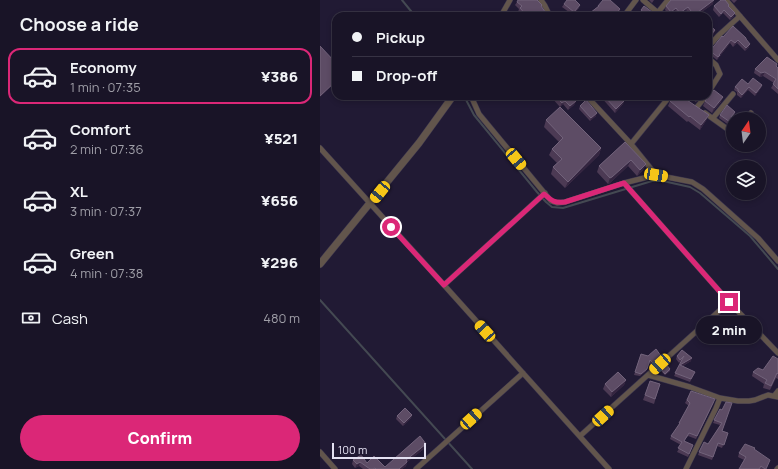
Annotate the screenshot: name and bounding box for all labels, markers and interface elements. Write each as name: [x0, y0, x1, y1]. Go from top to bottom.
text: Choose a ride: [20, 12, 139, 36]
text: Pickup: [376, 27, 425, 48]
text: Economy: [70, 57, 137, 78]
icon: car: [22, 58, 58, 94]
text: Drop-off: [376, 65, 437, 86]
text: ¥386: [261, 66, 298, 87]
text: 1 min · 07:35: [70, 78, 141, 96]
north arrow: [726, 112, 766, 152]
map controls: [726, 112, 766, 200]
text: Comfort: [70, 119, 131, 140]
icon: car: [22, 120, 58, 156]
text: ¥521: [264, 128, 298, 149]
text: 2 min · 07:36: [70, 140, 144, 158]
car: [504, 146, 528, 172]
button: layers: [726, 160, 766, 200]
car: [643, 167, 669, 183]
car: [368, 179, 392, 205]
text: XL: [70, 181, 88, 202]
icon: car: [22, 182, 58, 218]
text: ¥656: [261, 190, 298, 211]
text: 3 min · 07:37: [70, 202, 142, 220]
route start: [382, 218, 400, 236]
text: Green: [70, 243, 114, 264]
icon: car: [22, 244, 58, 280]
text: ¥296: [261, 252, 298, 273]
text: 4 min · 07:38: [70, 264, 143, 282]
route end: [720, 293, 738, 311]
icon: cash: [20, 307, 42, 329]
text: Cash: [52, 308, 88, 329]
text: 480 m: [263, 309, 300, 327]
callout: 2 min: [696, 316, 762, 344]
car: [473, 318, 497, 344]
text: 2 min: [712, 321, 746, 339]
car: [647, 352, 673, 376]
car: [590, 404, 616, 428]
car: [458, 407, 484, 431]
button: Confirm: [20, 415, 300, 461]
scale bar: [332, 441, 426, 460]
text: 100 m: [338, 442, 367, 457]

